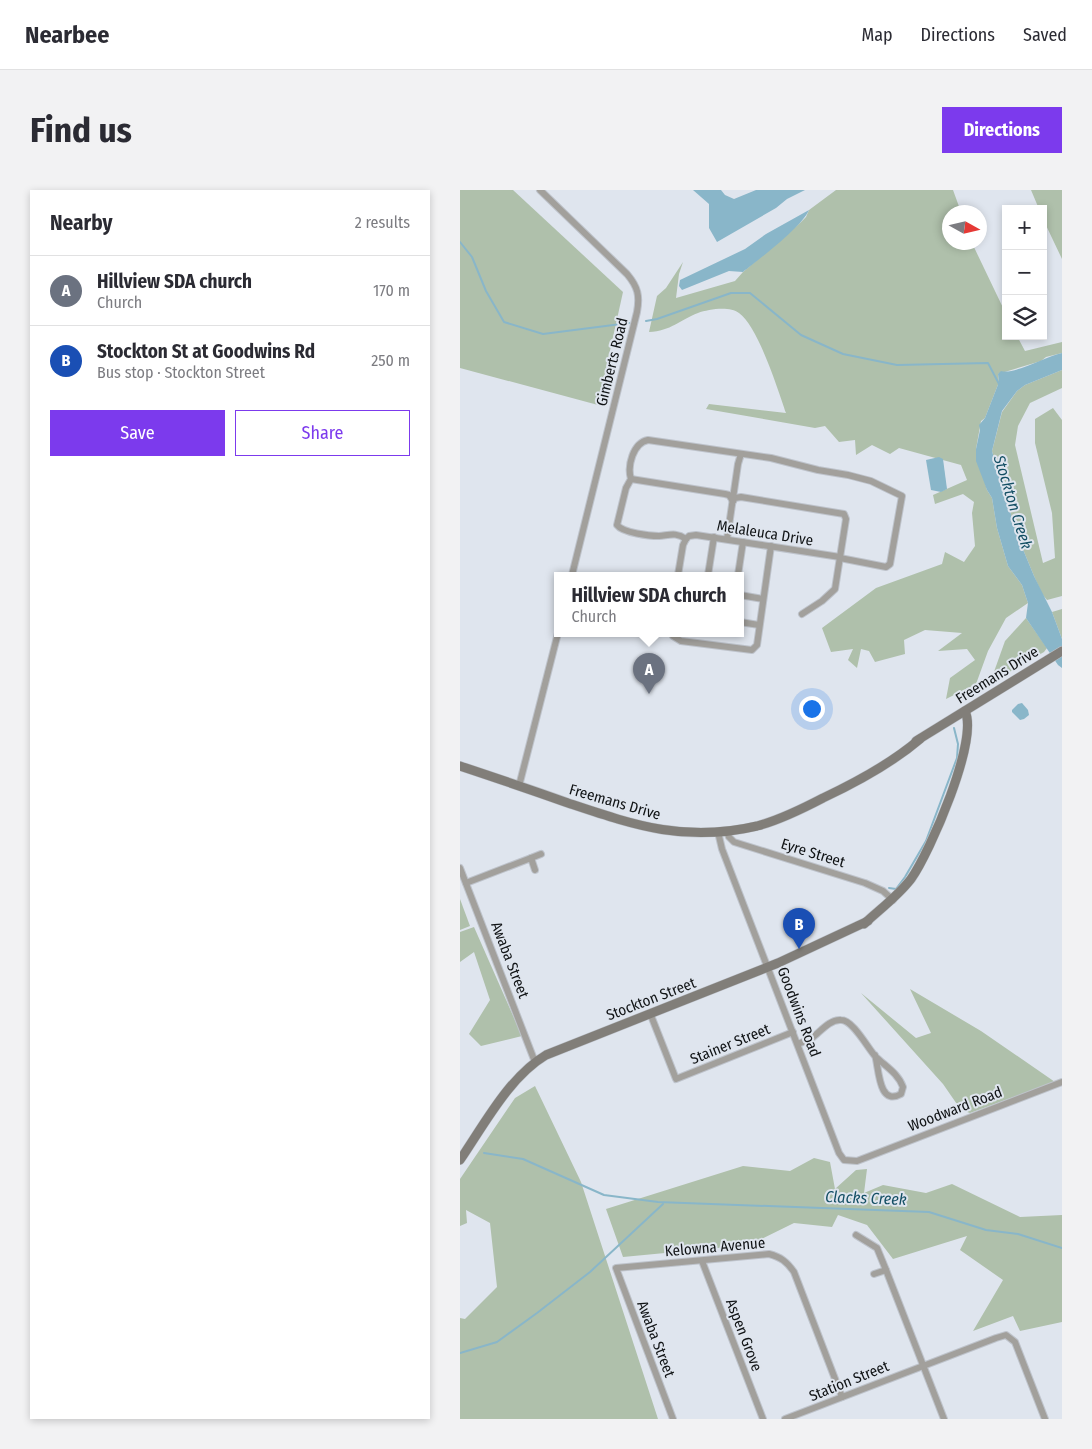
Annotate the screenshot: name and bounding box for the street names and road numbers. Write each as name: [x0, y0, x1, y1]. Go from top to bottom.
street label: Gimberts Road: [592, 316, 632, 408]
street label: Melaleuca Drive: [716, 517, 814, 549]
street label: Freemans Drive: [952, 642, 1042, 708]
street label: Freemans Drive: [567, 780, 663, 824]
street label: Eyre Street: [779, 835, 847, 871]
street label: Awaba Street: [487, 919, 533, 1001]
street label: Goodwins Road: [774, 964, 824, 1060]
street label: Stockton Street: [604, 974, 698, 1024]
street label: Stainer Street: [688, 1020, 773, 1068]
street label: Woodward Road: [905, 1083, 1005, 1135]
street label: Kelowna Avenue: [664, 1234, 766, 1260]
street label: Aspen Grove: [722, 1296, 766, 1374]
street label: Awaba Street: [633, 1298, 679, 1380]
street label: Station Street: [806, 1357, 892, 1405]

